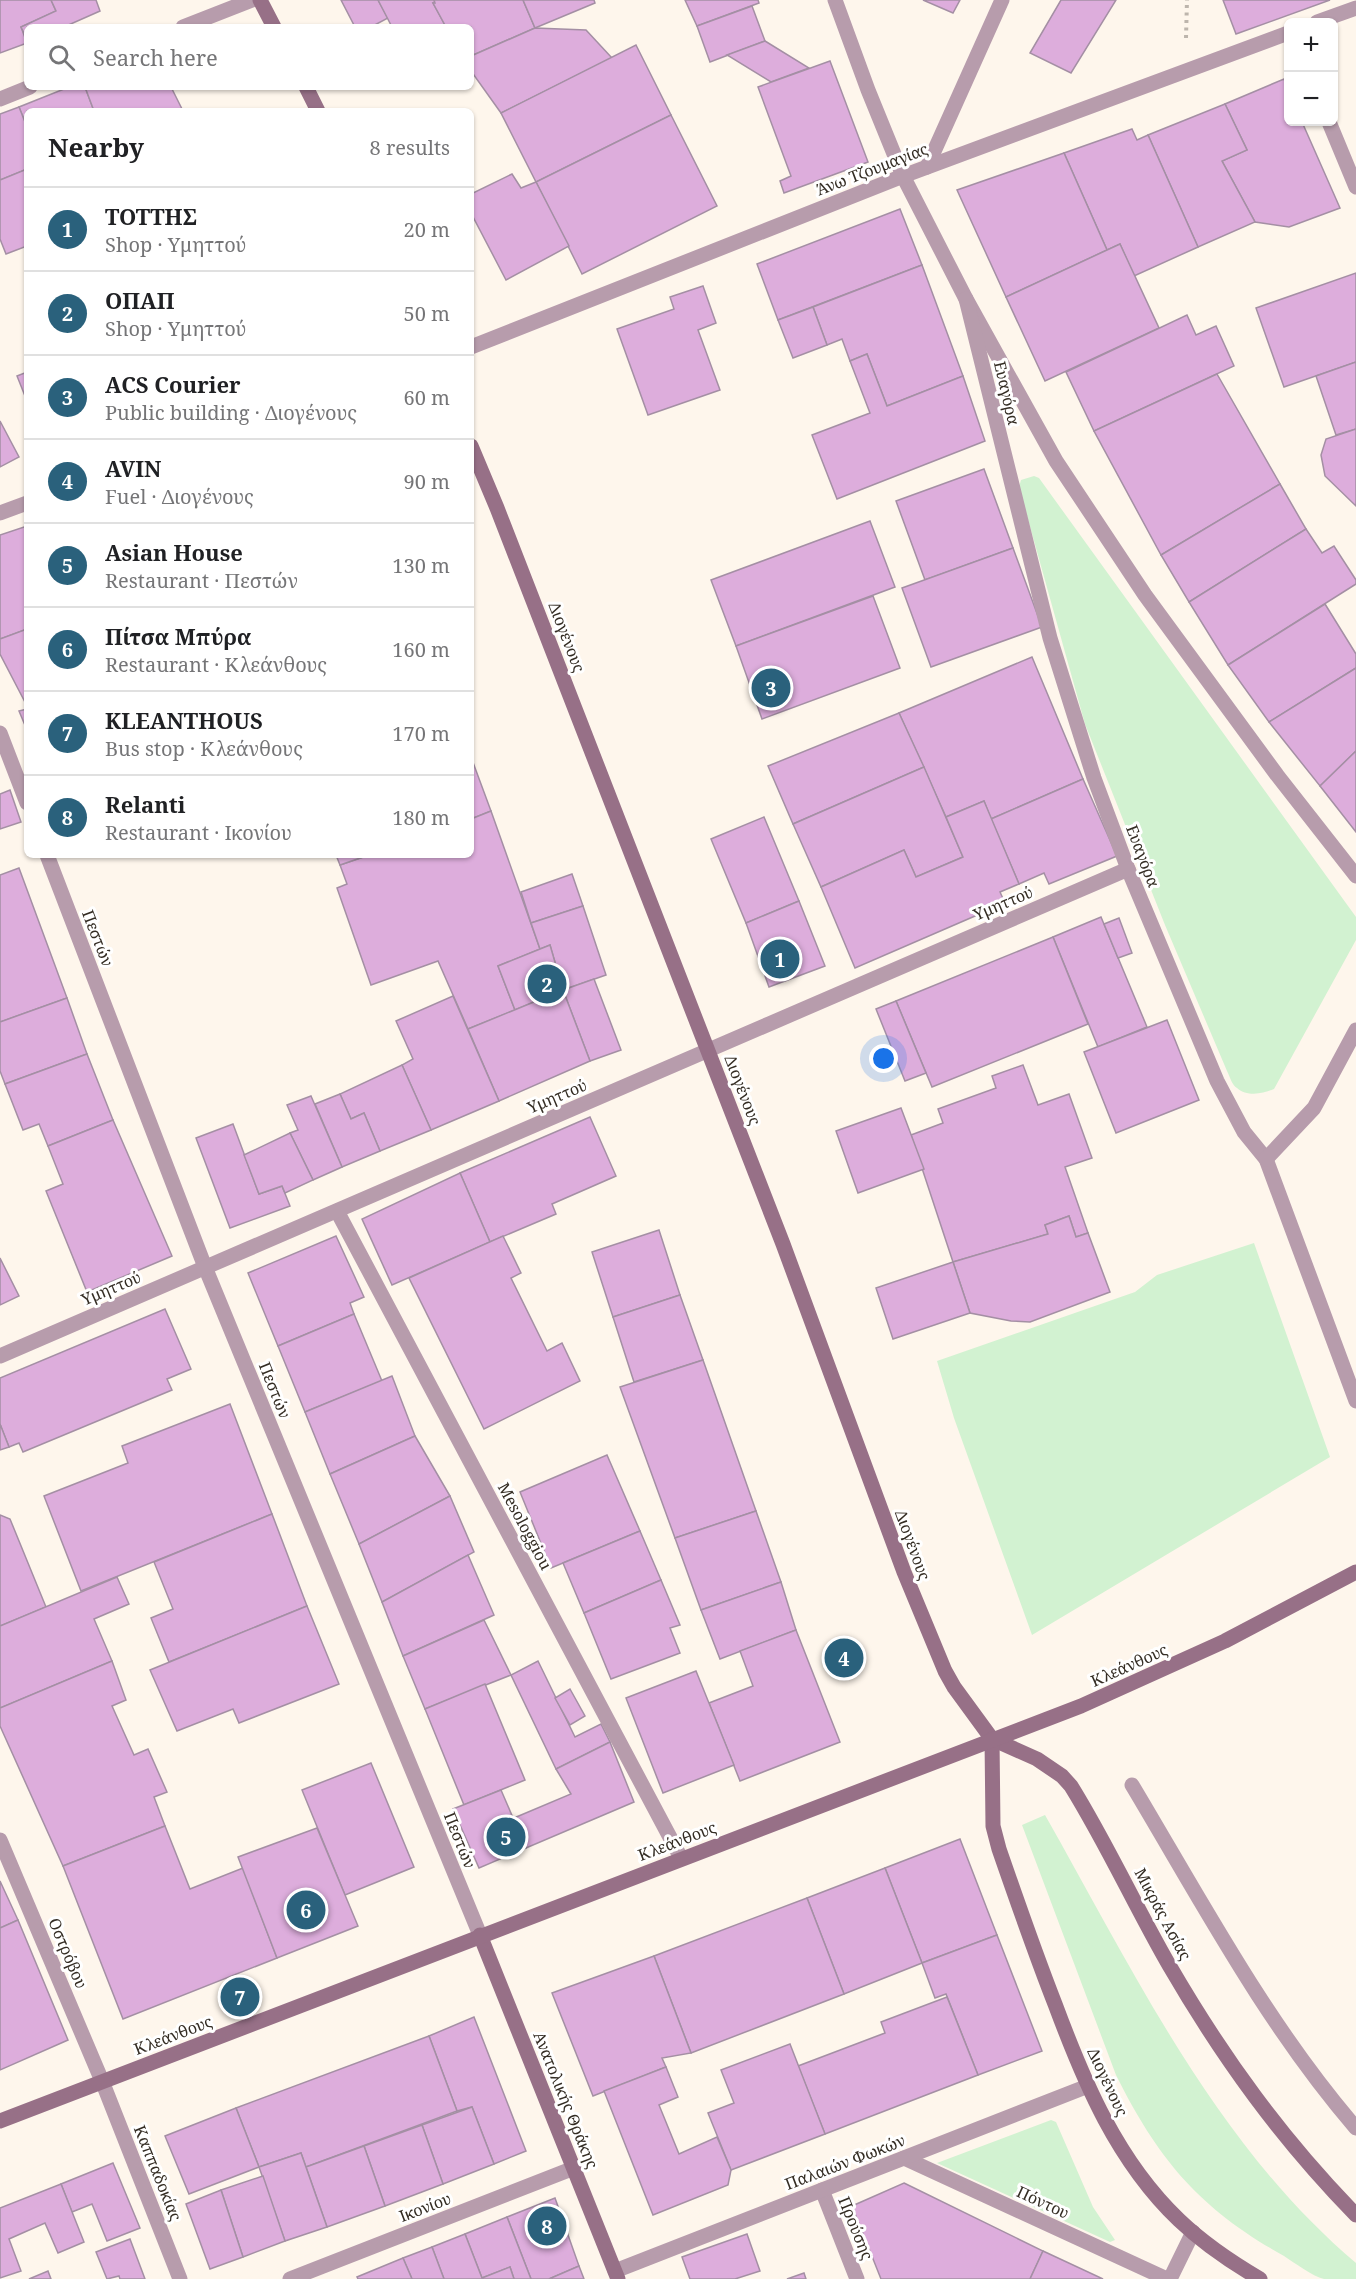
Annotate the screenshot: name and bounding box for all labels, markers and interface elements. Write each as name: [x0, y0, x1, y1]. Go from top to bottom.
map controls: [1284, 18, 1338, 126]
button: +: [1284, 18, 1338, 72]
search box: [24, 24, 474, 90]
icon: search: [45, 41, 78, 74]
text: Search here: [93, 42, 218, 72]
button: −: [1284, 72, 1338, 126]
text: Nearby: [48, 129, 144, 165]
text: 8 results: [370, 134, 450, 161]
street label: Άνω Τζουμαγίας: [813, 137, 931, 200]
text: ΤΟΤΤΗΣ: [105, 201, 197, 231]
text: 1: [62, 216, 73, 243]
text: 20 m: [404, 216, 450, 243]
text: Shop · Υμηττού: [105, 231, 246, 258]
text: ΟΠΑΠ: [105, 285, 174, 315]
text: 2: [62, 300, 73, 327]
text: 50 m: [404, 300, 450, 327]
text: Shop · Υμηττού: [105, 315, 246, 342]
street label: Ευαγόρα: [989, 359, 1025, 427]
text: ACS Courier: [105, 369, 241, 399]
text: 3: [62, 384, 73, 411]
text: 60 m: [404, 384, 450, 411]
text: Public building · Διογένους: [105, 399, 357, 426]
text: AVIN: [105, 453, 161, 483]
text: 4: [62, 468, 73, 495]
text: 90 m: [404, 468, 450, 495]
text: Fuel · Διογένους: [105, 483, 254, 510]
text: Asian House: [105, 537, 243, 567]
text: 5: [62, 552, 73, 579]
text: 130 m: [392, 552, 450, 579]
text: Restaurant · Πεστών: [105, 567, 298, 594]
street label: Διογένους: [544, 599, 591, 676]
text: Πίτσα Μπύρα: [105, 621, 251, 651]
text: 6: [62, 636, 73, 663]
text: 160 m: [392, 636, 450, 663]
text: Restaurant · Κλεάνθους: [105, 651, 327, 678]
pin: 3: [752, 666, 790, 710]
text: KLEANTHOUS: [105, 705, 263, 735]
text: 7: [62, 720, 73, 747]
text: 170 m: [392, 720, 450, 747]
text: Bus stop · Κλεάνθους: [105, 735, 303, 762]
text: Relanti: [105, 789, 186, 819]
text: 8: [62, 804, 73, 831]
text: 180 m: [392, 804, 450, 831]
text: Restaurant · Ικονίου: [105, 819, 292, 846]
street label: Ευαγόρα: [1121, 822, 1165, 890]
street label: Υμηττού: [969, 881, 1036, 926]
street label: Πεστών: [77, 907, 119, 969]
pin: 1: [760, 936, 800, 982]
pin: 2: [528, 962, 566, 1006]
your location: [869, 1044, 898, 1073]
street label: Διογένους: [720, 1052, 767, 1129]
street label: Υμηττού: [523, 1074, 590, 1119]
street label: Υμηττού: [77, 1266, 144, 1311]
street label: Πεστών: [254, 1359, 296, 1421]
street label: Mesologgiou: [493, 1478, 557, 1574]
street label: Διογένους: [890, 1507, 936, 1584]
pin: 4: [824, 1636, 864, 1680]
street label: Κλεάνθους: [1087, 1638, 1171, 1692]
street label: Πεστών: [439, 1809, 481, 1871]
pin: 5: [486, 1814, 526, 1860]
street label: Κλεάνθους: [635, 1816, 719, 1866]
street label: Μικράς Ασίας: [1129, 1864, 1197, 1964]
pin: 6: [286, 1888, 326, 1932]
street label: Οστρόβου: [43, 1914, 93, 1992]
pin: 7: [220, 1974, 260, 2020]
street label: Κλεάνθους: [131, 2010, 215, 2060]
street label: Ανατολικής Θράκης: [528, 2028, 604, 2172]
street label: Διογένους: [1082, 2044, 1134, 2120]
street label: Καππαδοκίας: [129, 2122, 187, 2224]
street label: Παλαιών Φωκών: [782, 2129, 908, 2195]
street label: Πόντου: [1013, 2180, 1073, 2224]
street label: Ικονίου: [396, 2187, 454, 2227]
street label: Προύσης: [833, 2193, 879, 2263]
pin: 8: [528, 2204, 566, 2248]

